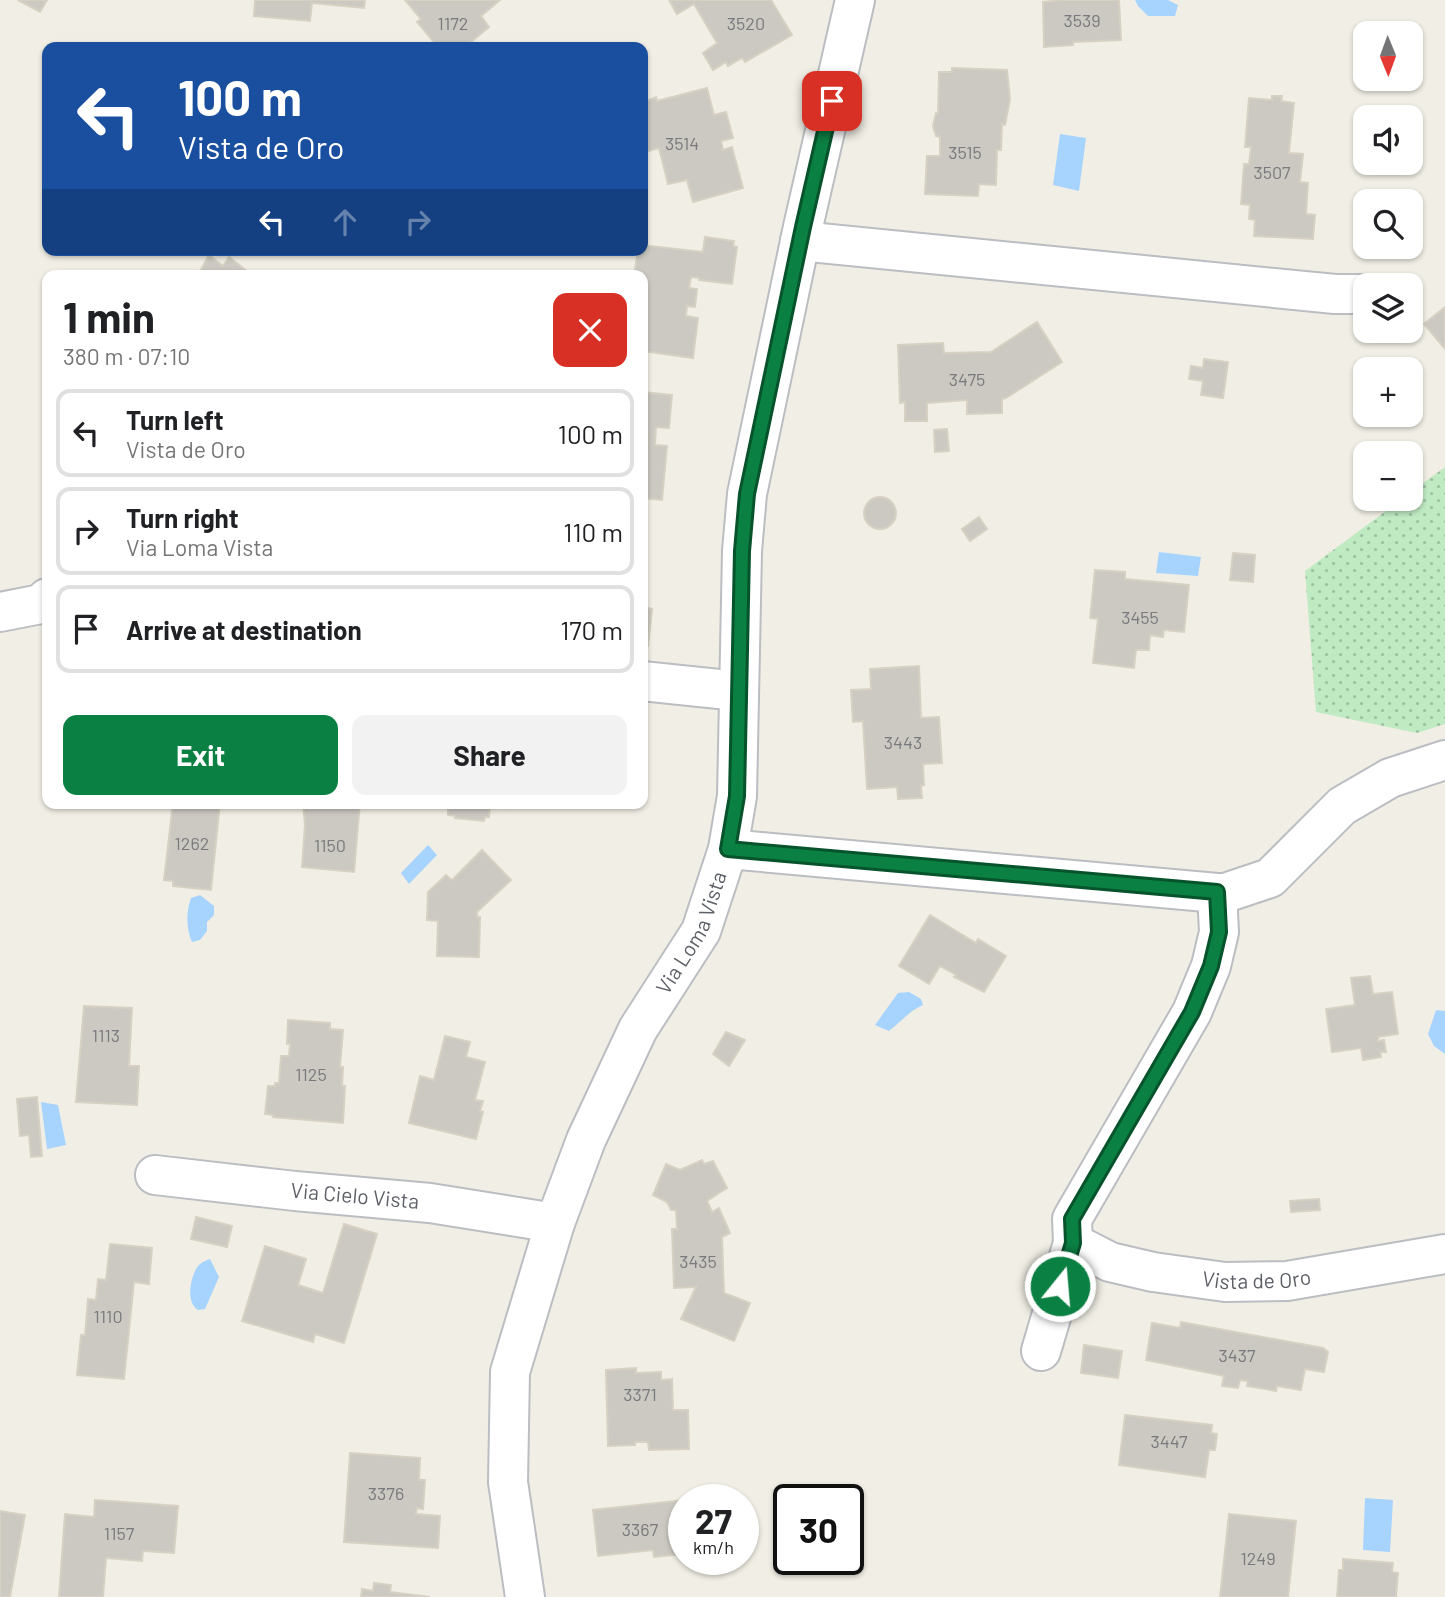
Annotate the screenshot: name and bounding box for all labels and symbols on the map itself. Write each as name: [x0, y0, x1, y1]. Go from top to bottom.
house number: 3539: [1063, 9, 1101, 31]
house number: 1172: [438, 12, 468, 34]
house number: 3520: [727, 12, 765, 34]
north arrow: [1353, 21, 1423, 91]
pin: [802, 71, 862, 131]
house number: 3514: [665, 132, 699, 154]
house number: 3515: [948, 141, 982, 163]
house number: 3507: [1253, 161, 1291, 183]
house number: 3475: [949, 368, 985, 390]
house number: 3455: [1121, 606, 1159, 628]
house number: 3443: [884, 731, 922, 753]
house number: 1262: [175, 832, 209, 854]
house number: 1150: [314, 834, 346, 856]
street label: Via Loma Vista: [650, 868, 731, 998]
house number: 1113: [92, 1024, 120, 1046]
house number: 1125: [295, 1063, 327, 1085]
street label: Via Cielo Vista: [290, 1177, 420, 1213]
position arrow: [1023, 1249, 1097, 1323]
house number: 3435: [679, 1250, 717, 1272]
street label: Vista de Oro: [1201, 1263, 1313, 1294]
house number: 1110: [93, 1305, 123, 1327]
house number: 3437: [1219, 1344, 1256, 1366]
house number: 3371: [623, 1383, 657, 1405]
house number: 3447: [1150, 1430, 1188, 1452]
house number: 3376: [368, 1482, 404, 1504]
speed limit sign: 30: [773, 1484, 864, 1575]
house number: 3367: [622, 1518, 659, 1540]
house number: 1157: [104, 1522, 135, 1544]
house number: 1249: [1240, 1547, 1276, 1569]

